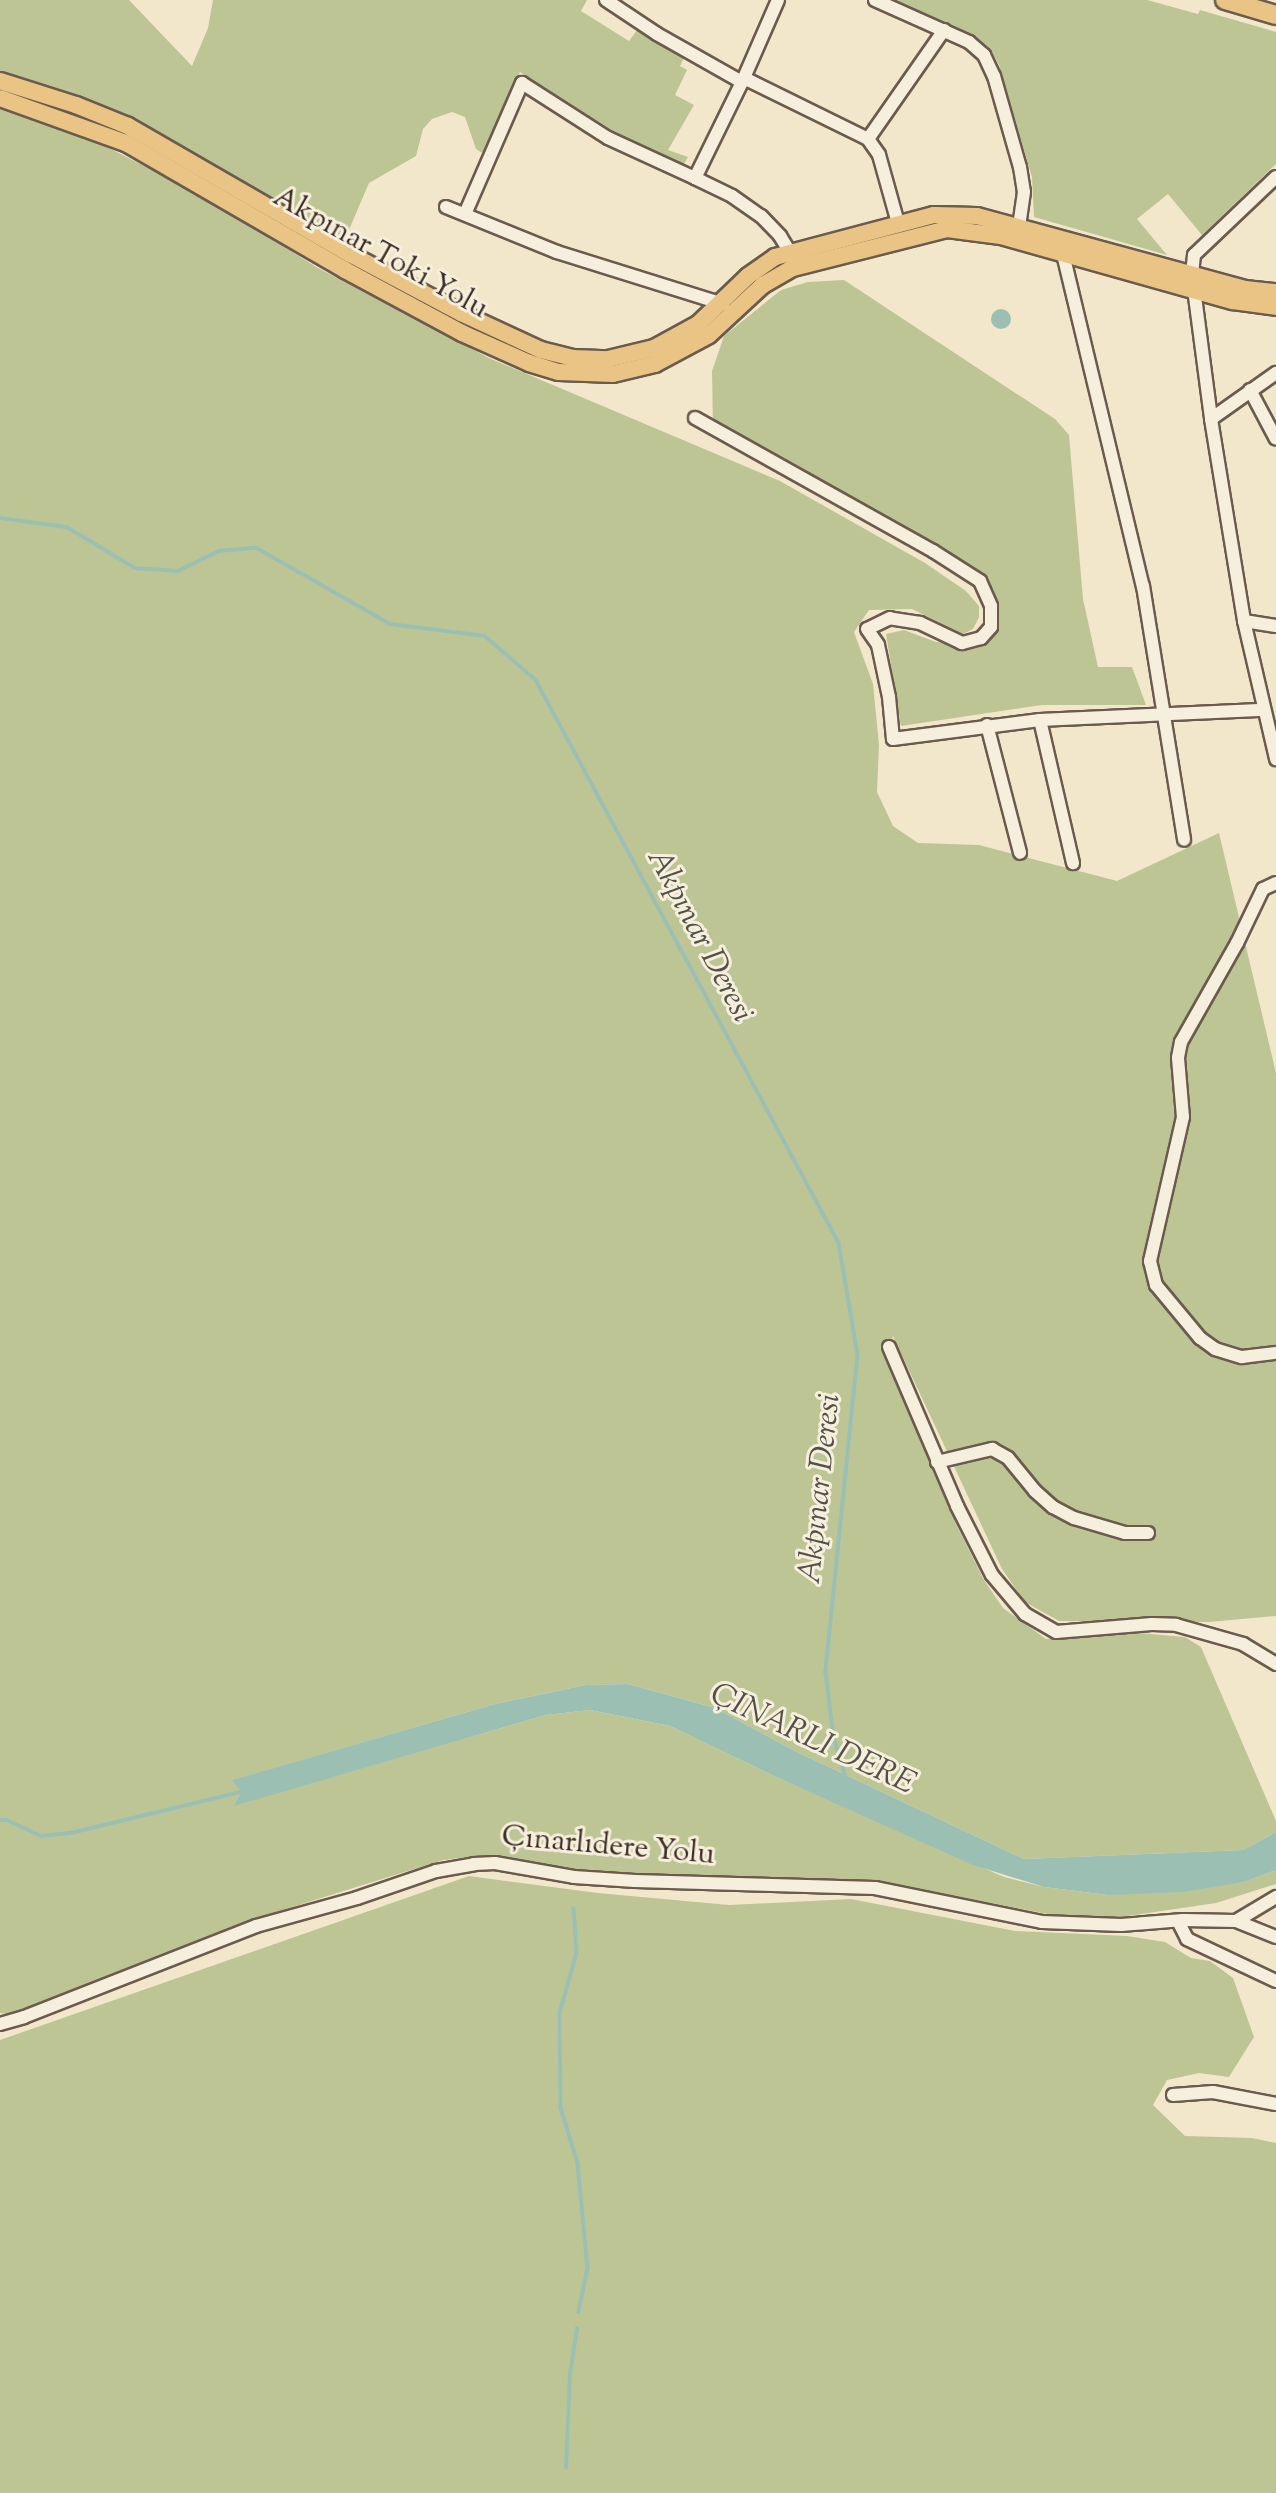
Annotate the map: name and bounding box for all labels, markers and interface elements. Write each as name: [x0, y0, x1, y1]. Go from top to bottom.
street label: Akpınar Toki Yolu: [266, 180, 494, 328]
water label: Akpınar Deresi: [637, 843, 761, 1029]
water label: Akpınar Deresi: [792, 1392, 850, 1586]
water label: ÇINARLI DERE: [704, 1676, 920, 1804]
street label: Çınarlıdere Yolu: [500, 1820, 716, 1874]

